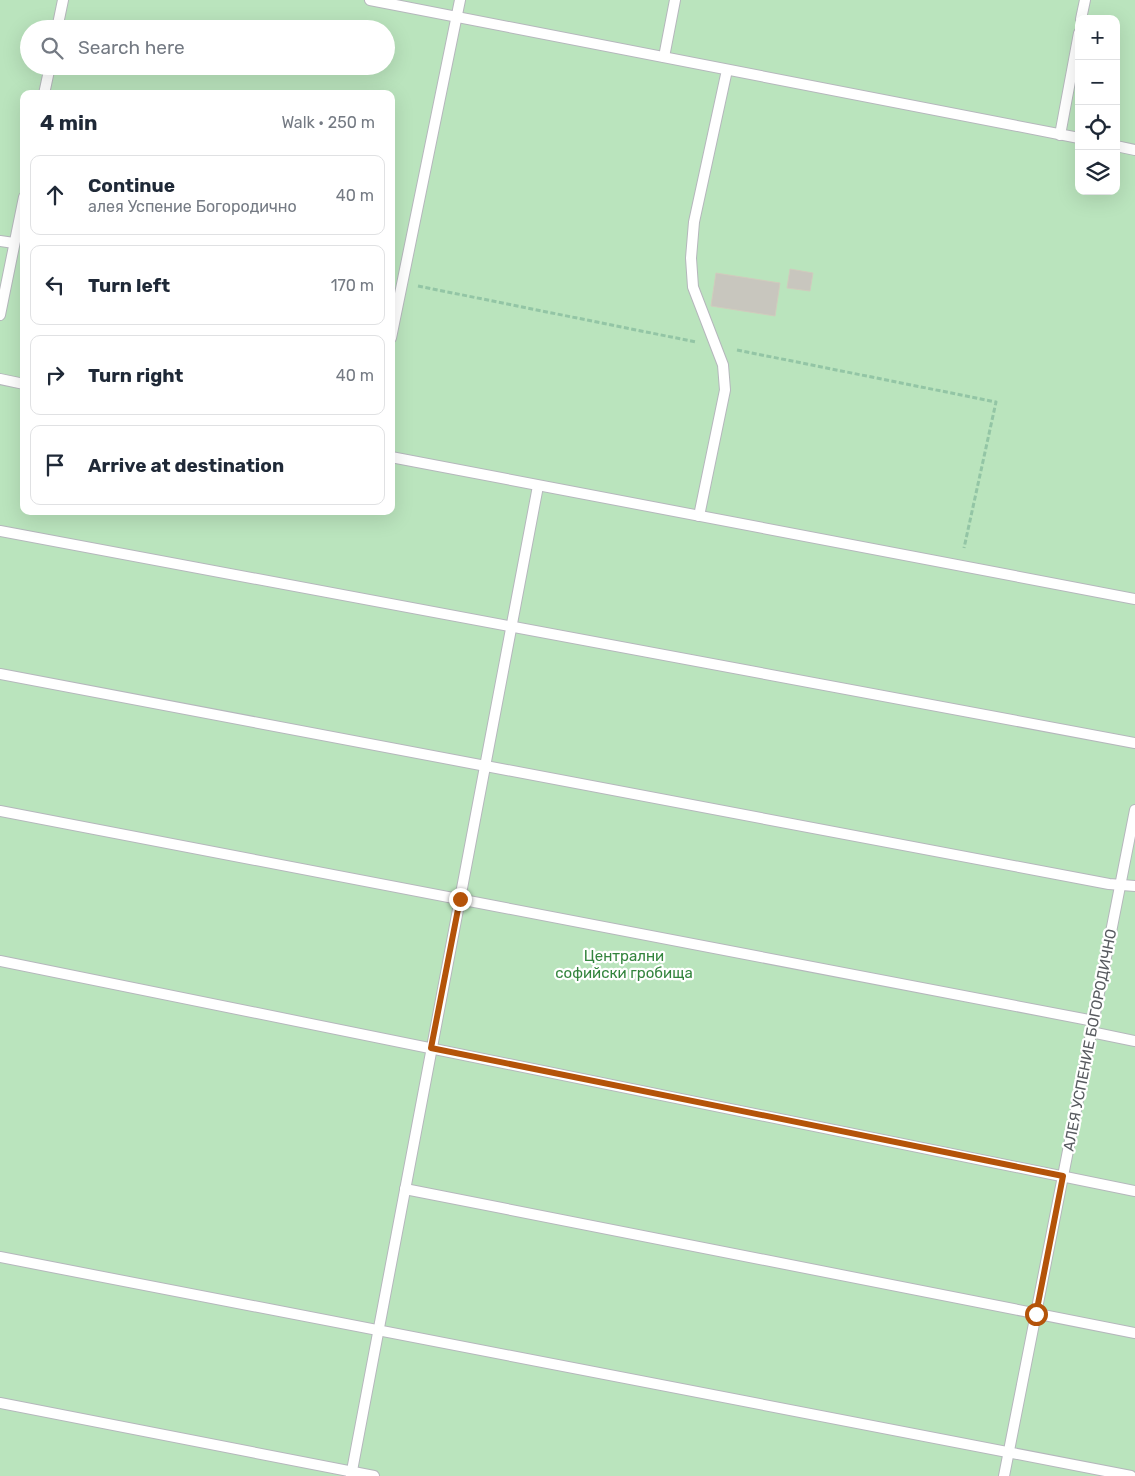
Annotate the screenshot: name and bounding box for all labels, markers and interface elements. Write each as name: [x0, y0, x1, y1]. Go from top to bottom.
map controls: [1075, 15, 1120, 195]
button: +: [1075, 15, 1120, 60]
search box: [20, 20, 395, 75]
icon: search: [38, 34, 66, 62]
text: Search here: [78, 36, 185, 59]
button: −: [1075, 60, 1120, 105]
button: locate: [1075, 105, 1120, 150]
text: 4 min: [40, 110, 98, 135]
text: Walk · 250 m: [281, 113, 375, 132]
button: layers: [1075, 150, 1120, 195]
text: Continue: [88, 174, 175, 197]
icon: ahead: [41, 181, 69, 209]
text: 40 m: [336, 186, 374, 205]
text: алея Успение Богородично: [88, 197, 297, 216]
icon: left: [41, 271, 69, 299]
text: Turn left: [88, 274, 170, 297]
text: 170 m: [331, 276, 374, 295]
icon: right: [41, 361, 69, 389]
text: Turn right: [88, 364, 183, 387]
text: 40 m: [336, 366, 374, 385]
icon: arrive: [41, 451, 69, 479]
text: Arrive at destination: [88, 454, 284, 477]
route end: [449, 888, 472, 911]
street label: АЛЕЯ УСПЕНИЕ БОГОРОДИЧНО: [1060, 927, 1120, 1153]
park label: Централни софийски гробища: [555, 947, 693, 982]
route start: [1025, 1303, 1048, 1326]

